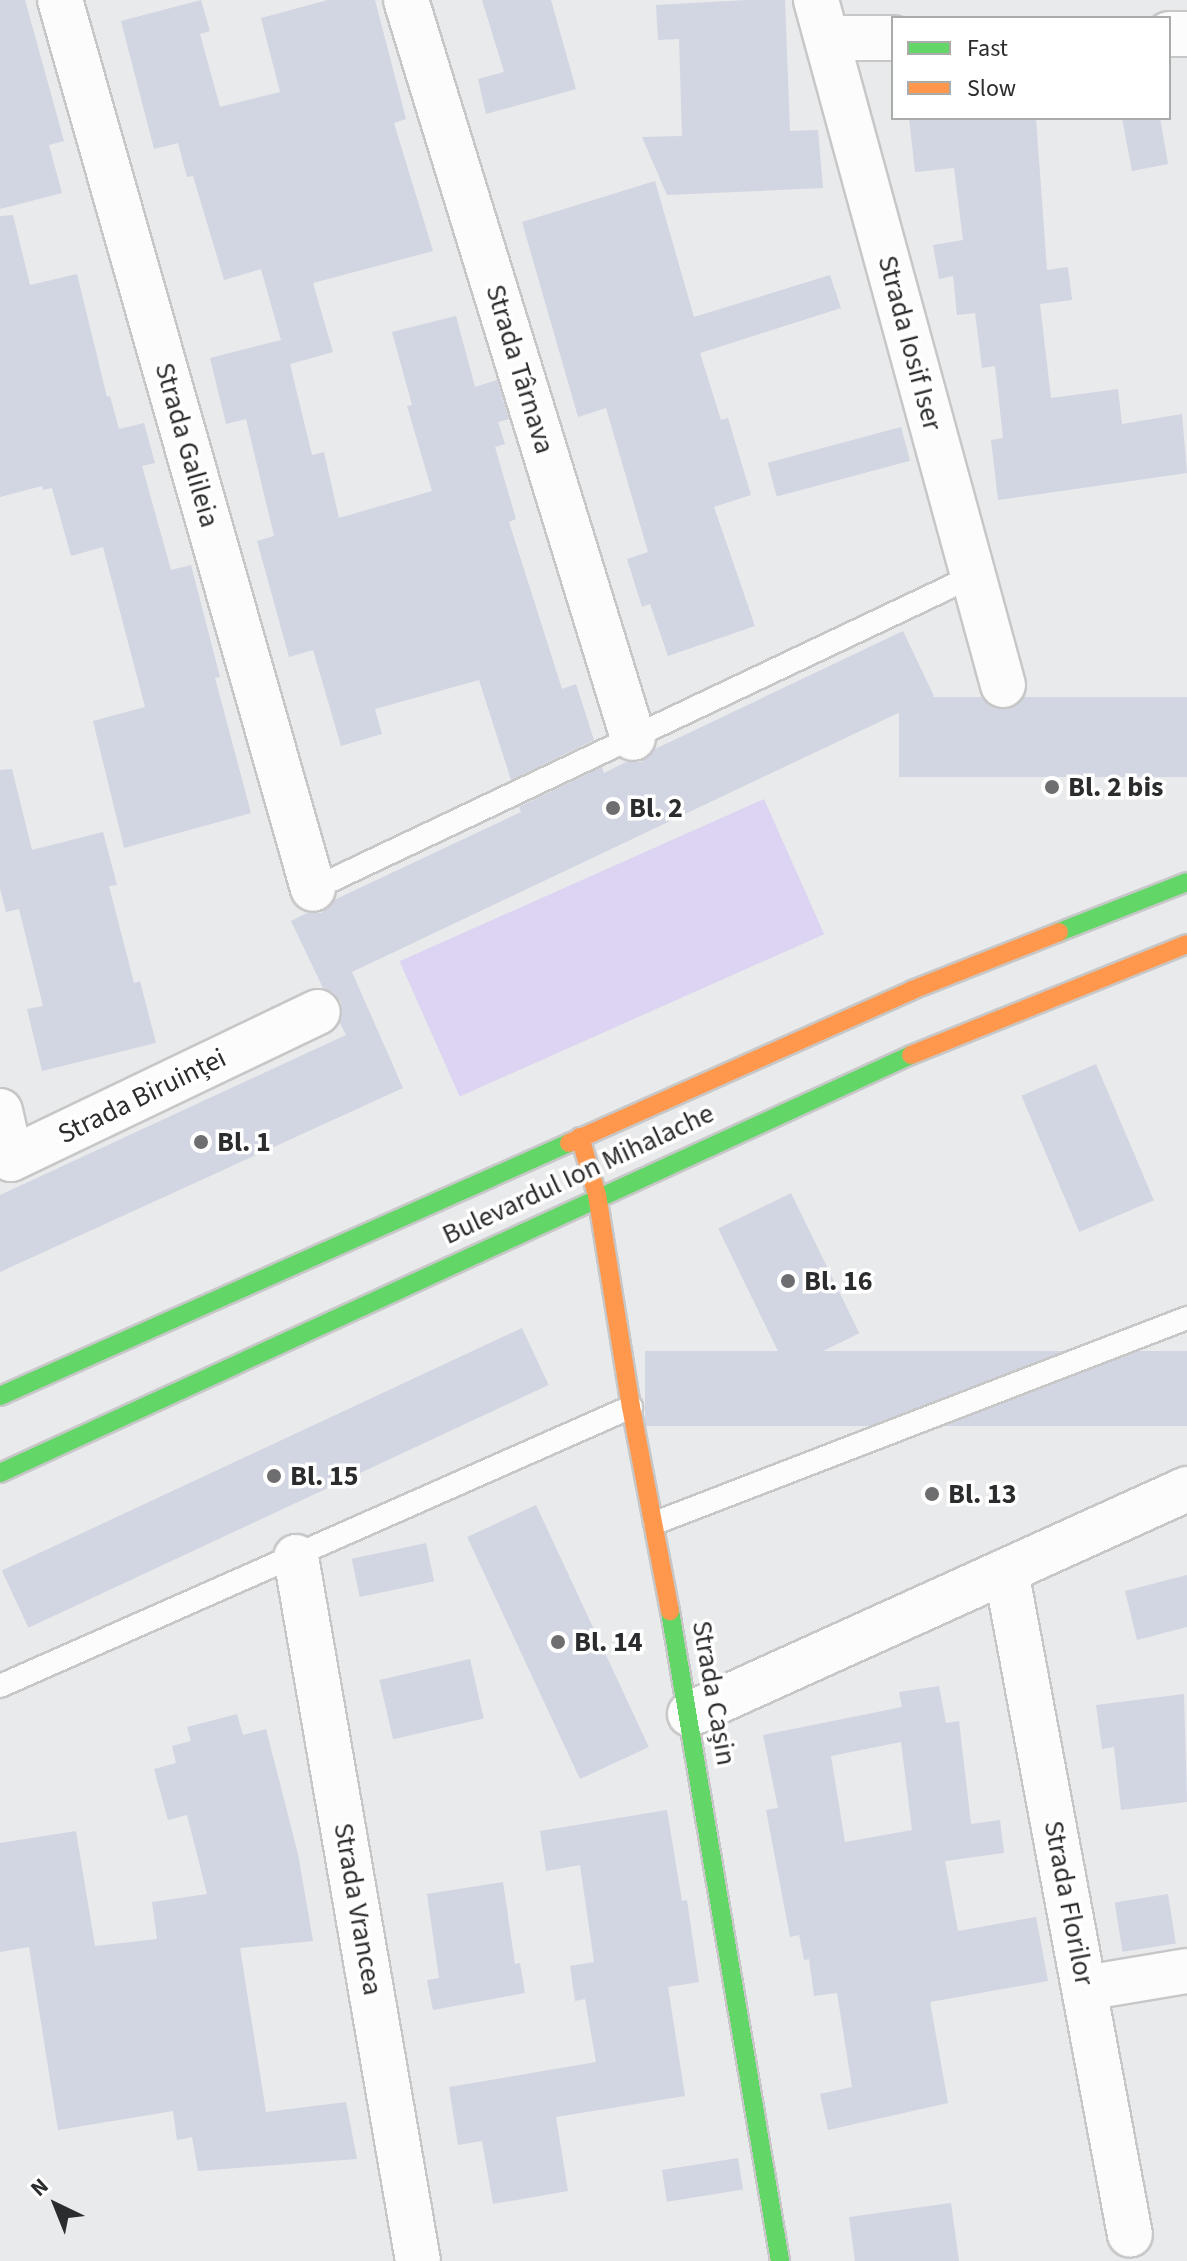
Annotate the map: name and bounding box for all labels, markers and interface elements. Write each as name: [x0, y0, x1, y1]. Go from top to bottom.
legend: [891, 16, 1171, 120]
text: Fast: [967, 31, 1008, 66]
text: Slow: [967, 71, 1016, 106]
street label: Strada Iosif Iser: [871, 252, 949, 434]
street label: Strada Târnava: [478, 280, 562, 458]
street label: Strada Galileia: [147, 359, 227, 531]
place label: Bl. 2 bis: [1068, 770, 1164, 804]
marker: Bl. 2 bis: [1043, 778, 1061, 796]
place label: Bl. 2: [629, 791, 683, 825]
marker: Bl. 2: [604, 799, 622, 817]
street label: Strada Biruinței: [53, 1041, 231, 1151]
street label: Bulevardul Ion Mihalache: [437, 1096, 719, 1252]
place label: Bl. 1: [217, 1125, 271, 1159]
marker: Bl. 1: [192, 1133, 210, 1151]
place label: Bl. 16: [804, 1264, 873, 1298]
marker: Bl. 16: [779, 1272, 797, 1290]
place label: Bl. 15: [290, 1459, 359, 1493]
marker: Bl. 15: [265, 1467, 283, 1485]
place label: Bl. 13: [948, 1477, 1017, 1511]
marker: Bl. 13: [923, 1485, 941, 1503]
street label: Strada Cașin: [685, 1618, 743, 1768]
place label: Bl. 14: [574, 1625, 643, 1659]
marker: Bl. 14: [549, 1633, 567, 1651]
street label: Strada Florilor: [1037, 1818, 1101, 1988]
street label: Strada Vrancea: [326, 1820, 390, 1998]
north arrow: [16, 2165, 96, 2245]
text: N: [23, 2171, 56, 2204]

